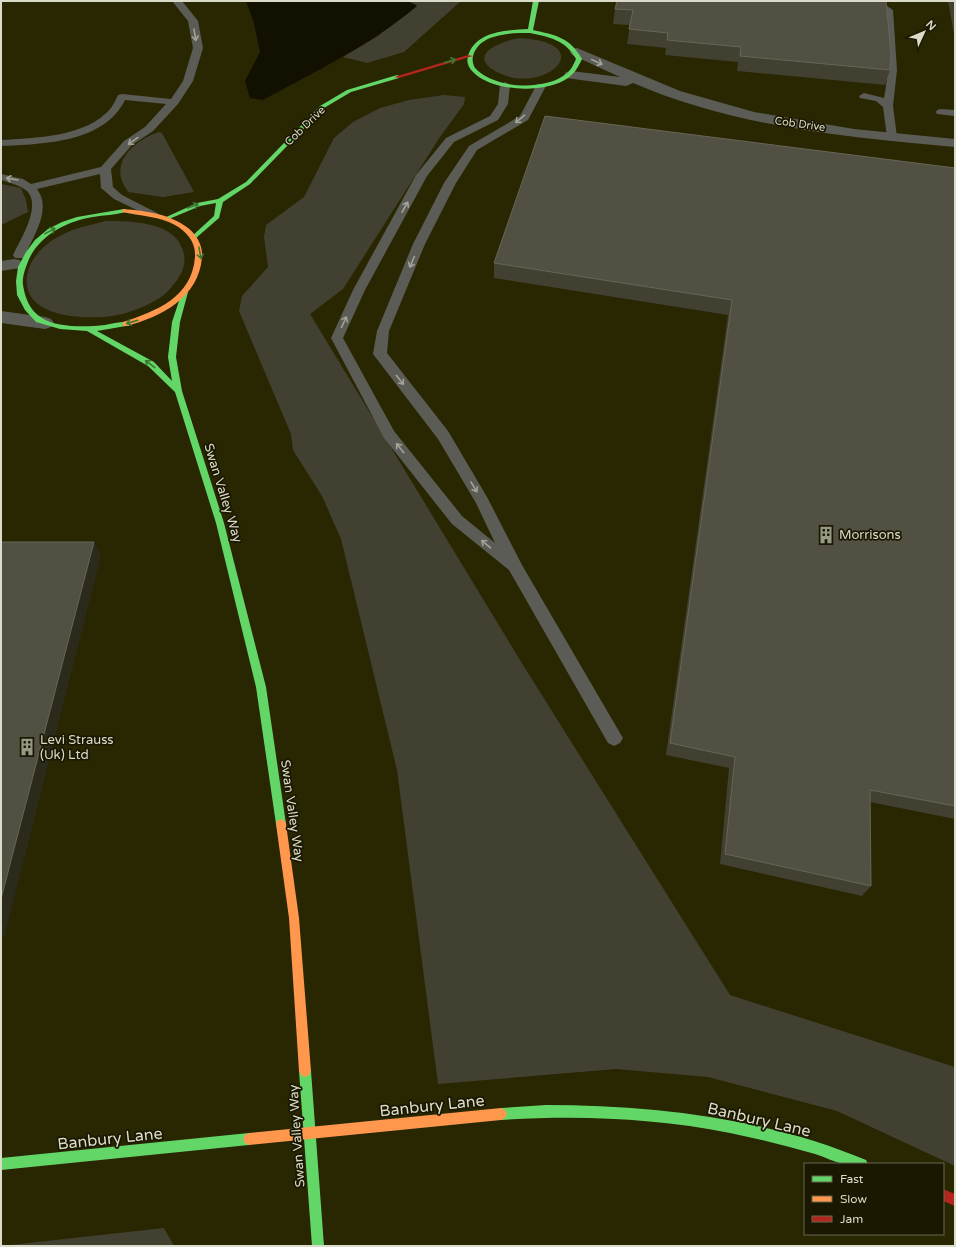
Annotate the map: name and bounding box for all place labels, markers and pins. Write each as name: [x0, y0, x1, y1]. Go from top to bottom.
building icon: Morrisons: [816, 525, 836, 545]
place label: Morrisons: [839, 527, 901, 543]
place label: Levi Strauss (Uk) Ltd: [40, 732, 114, 763]
building icon: Levi Strauss (Uk) Ltd: [17, 737, 37, 757]

